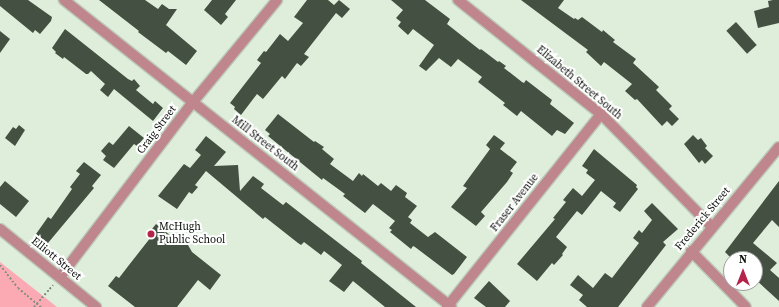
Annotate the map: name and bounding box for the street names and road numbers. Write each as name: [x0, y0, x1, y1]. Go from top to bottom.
street label: Elizabeth Street South: [534, 43, 624, 123]
street label: Craig Street: [135, 103, 179, 157]
street label: Mill Street South: [229, 114, 301, 174]
street label: Fraser Avenue: [488, 171, 542, 235]
street label: Frederick Street: [673, 185, 733, 253]
street label: Elliott Street: [28, 235, 84, 283]

